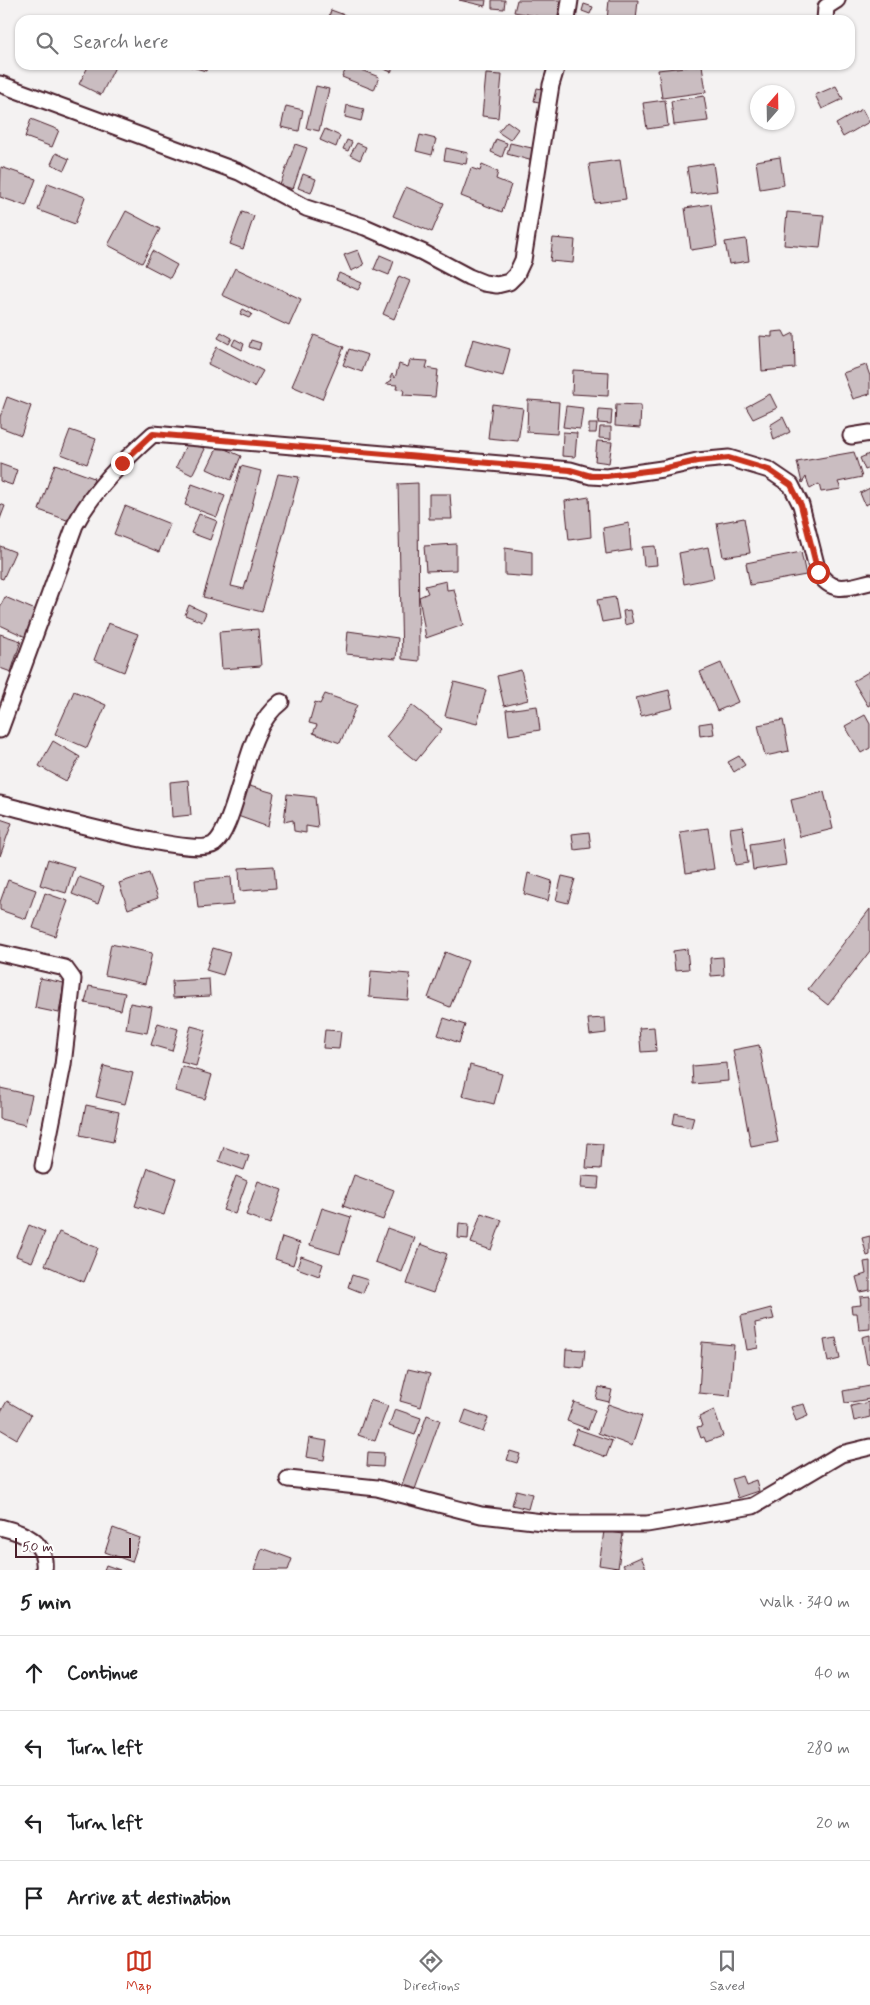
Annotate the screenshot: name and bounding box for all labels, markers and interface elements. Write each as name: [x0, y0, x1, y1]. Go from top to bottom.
search box: [15, 15, 855, 70]
icon: search: [33, 29, 61, 57]
text: Search here: [73, 30, 169, 55]
north arrow: [750, 85, 795, 130]
route end: [111, 452, 134, 475]
route start: [807, 561, 830, 584]
scale bar: [15, 1535, 131, 1558]
text: 50 m: [22, 1538, 53, 1556]
text: 5 min: [20, 1589, 72, 1617]
text: Walk · 340 m: [760, 1592, 850, 1613]
icon: ahead: [20, 1659, 48, 1687]
text: Continue: [67, 1661, 138, 1686]
text: 40 m: [814, 1663, 850, 1684]
icon: left: [20, 1734, 48, 1762]
text: Turn left: [67, 1736, 143, 1761]
text: 280 m: [807, 1738, 850, 1759]
icon: left: [20, 1809, 48, 1837]
text: Turn left: [67, 1811, 143, 1836]
text: 20 m: [816, 1813, 850, 1834]
icon: arrive: [20, 1884, 48, 1912]
text: Arrive at destination: [67, 1886, 231, 1911]
tab: Map: [125, 1947, 153, 1995]
tab: Directions: [403, 1947, 460, 1995]
tab: Saved: [710, 1947, 745, 1995]

